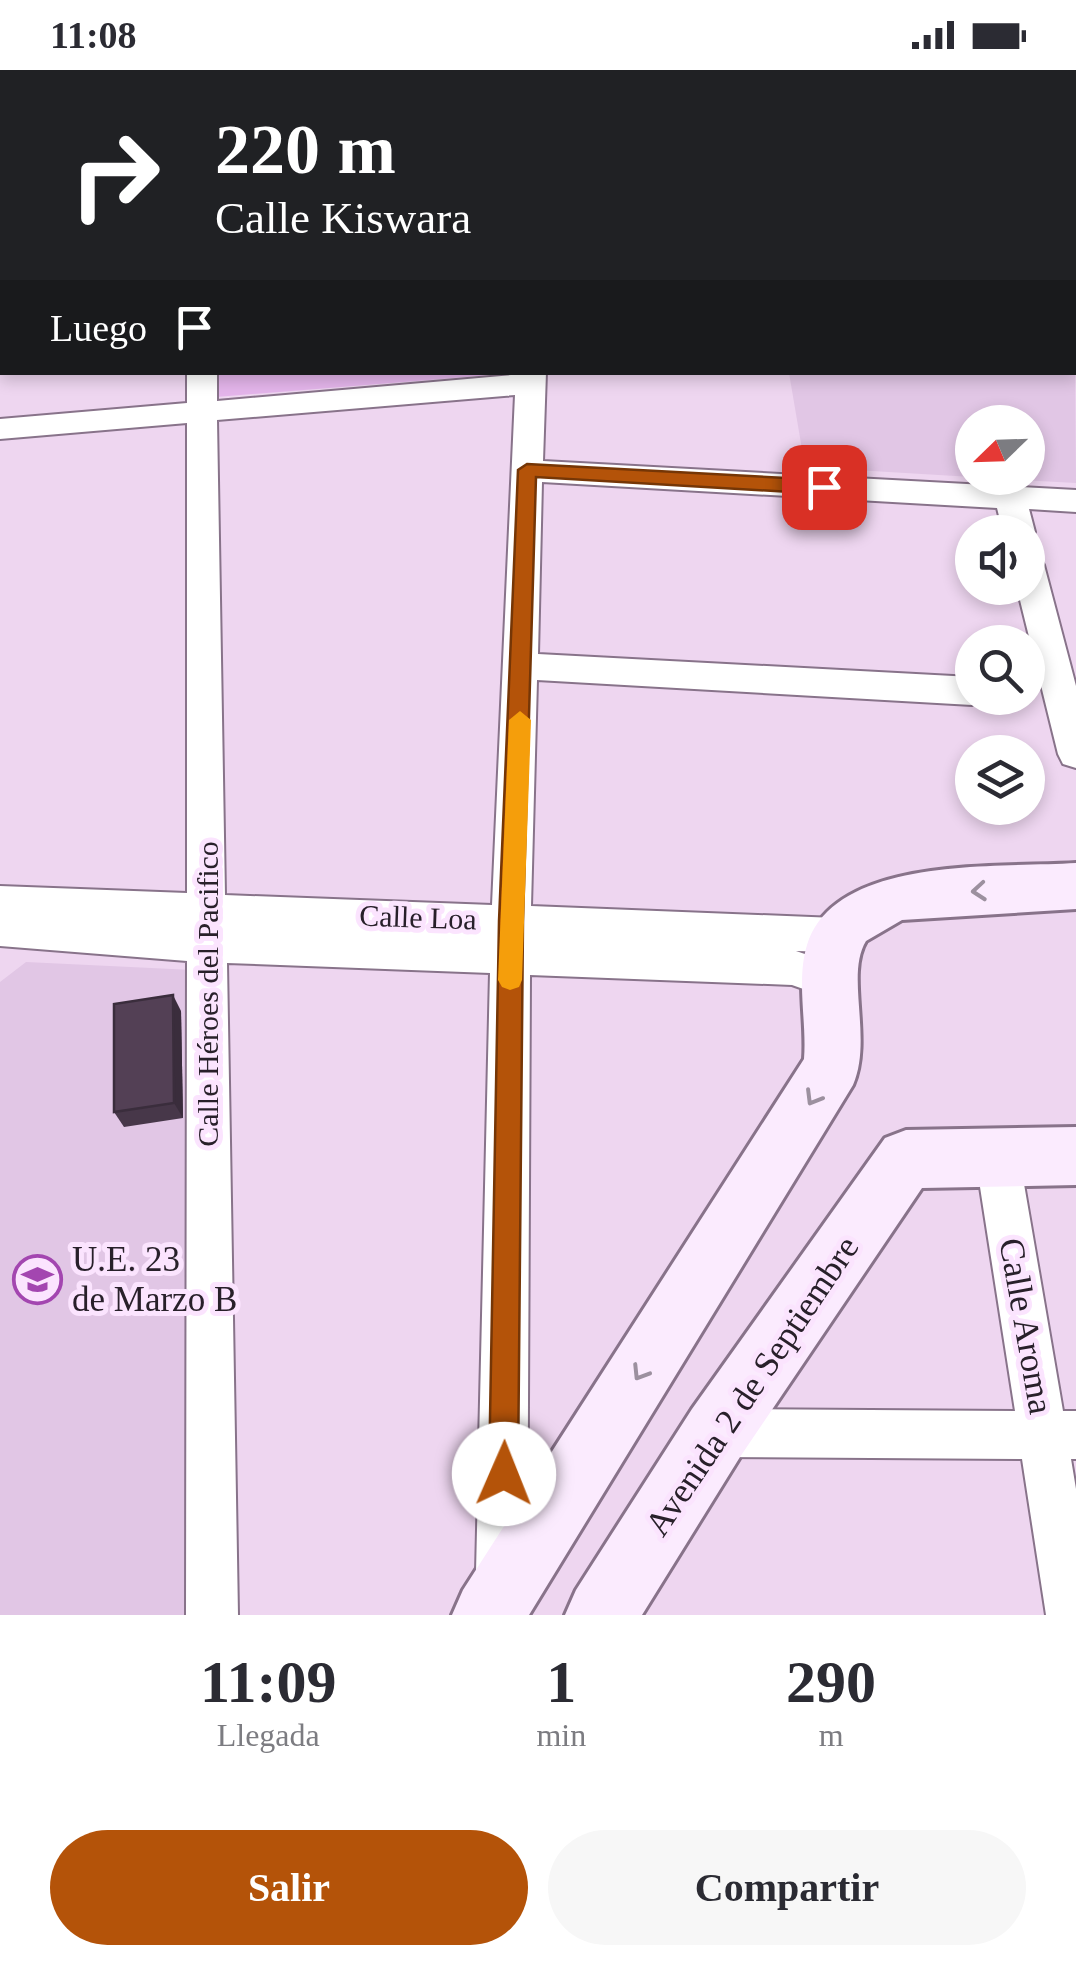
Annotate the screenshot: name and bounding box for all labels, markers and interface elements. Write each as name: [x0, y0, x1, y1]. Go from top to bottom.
text: 11:08: [50, 14, 137, 56]
icon: right: [50, 110, 180, 240]
text: 220 m: [215, 111, 396, 188]
text: Calle Kiswara: [215, 193, 471, 243]
icon: arrive: [167, 300, 222, 355]
text: Luego: [50, 307, 147, 349]
north arrow: [955, 405, 1045, 495]
map controls: [955, 405, 1045, 825]
pin: [782, 445, 867, 530]
icon: arrive: [797, 460, 852, 515]
button: sound: [955, 515, 1045, 605]
button: search: [955, 625, 1045, 715]
button: layers: [955, 735, 1045, 825]
street label: Calle Héroes del Pacifico: [191, 841, 224, 1147]
one-way arrow: [970, 880, 986, 901]
street label: Calle Loa: [359, 898, 477, 936]
one-way arrow: [806, 1087, 825, 1105]
street label: Avenida 2 de Septiembre: [637, 1229, 867, 1543]
street label: Calle Aroma: [991, 1235, 1061, 1417]
place label: U.E. 23 de Marzo B: [72, 1240, 237, 1319]
school or university icon: U.E. 23 de Marzo B: [11, 1253, 63, 1305]
one-way arrow: [634, 1363, 653, 1381]
position arrow: [452, 1422, 556, 1526]
text: 11:09: [200, 1649, 337, 1715]
text: 1: [546, 1649, 576, 1715]
text: 290: [786, 1649, 876, 1715]
text: Llegada: [217, 1717, 320, 1753]
text: min: [536, 1717, 586, 1753]
text: m: [819, 1717, 844, 1753]
button: Salir: [50, 1830, 528, 1945]
button: Compartir: [548, 1830, 1026, 1945]

